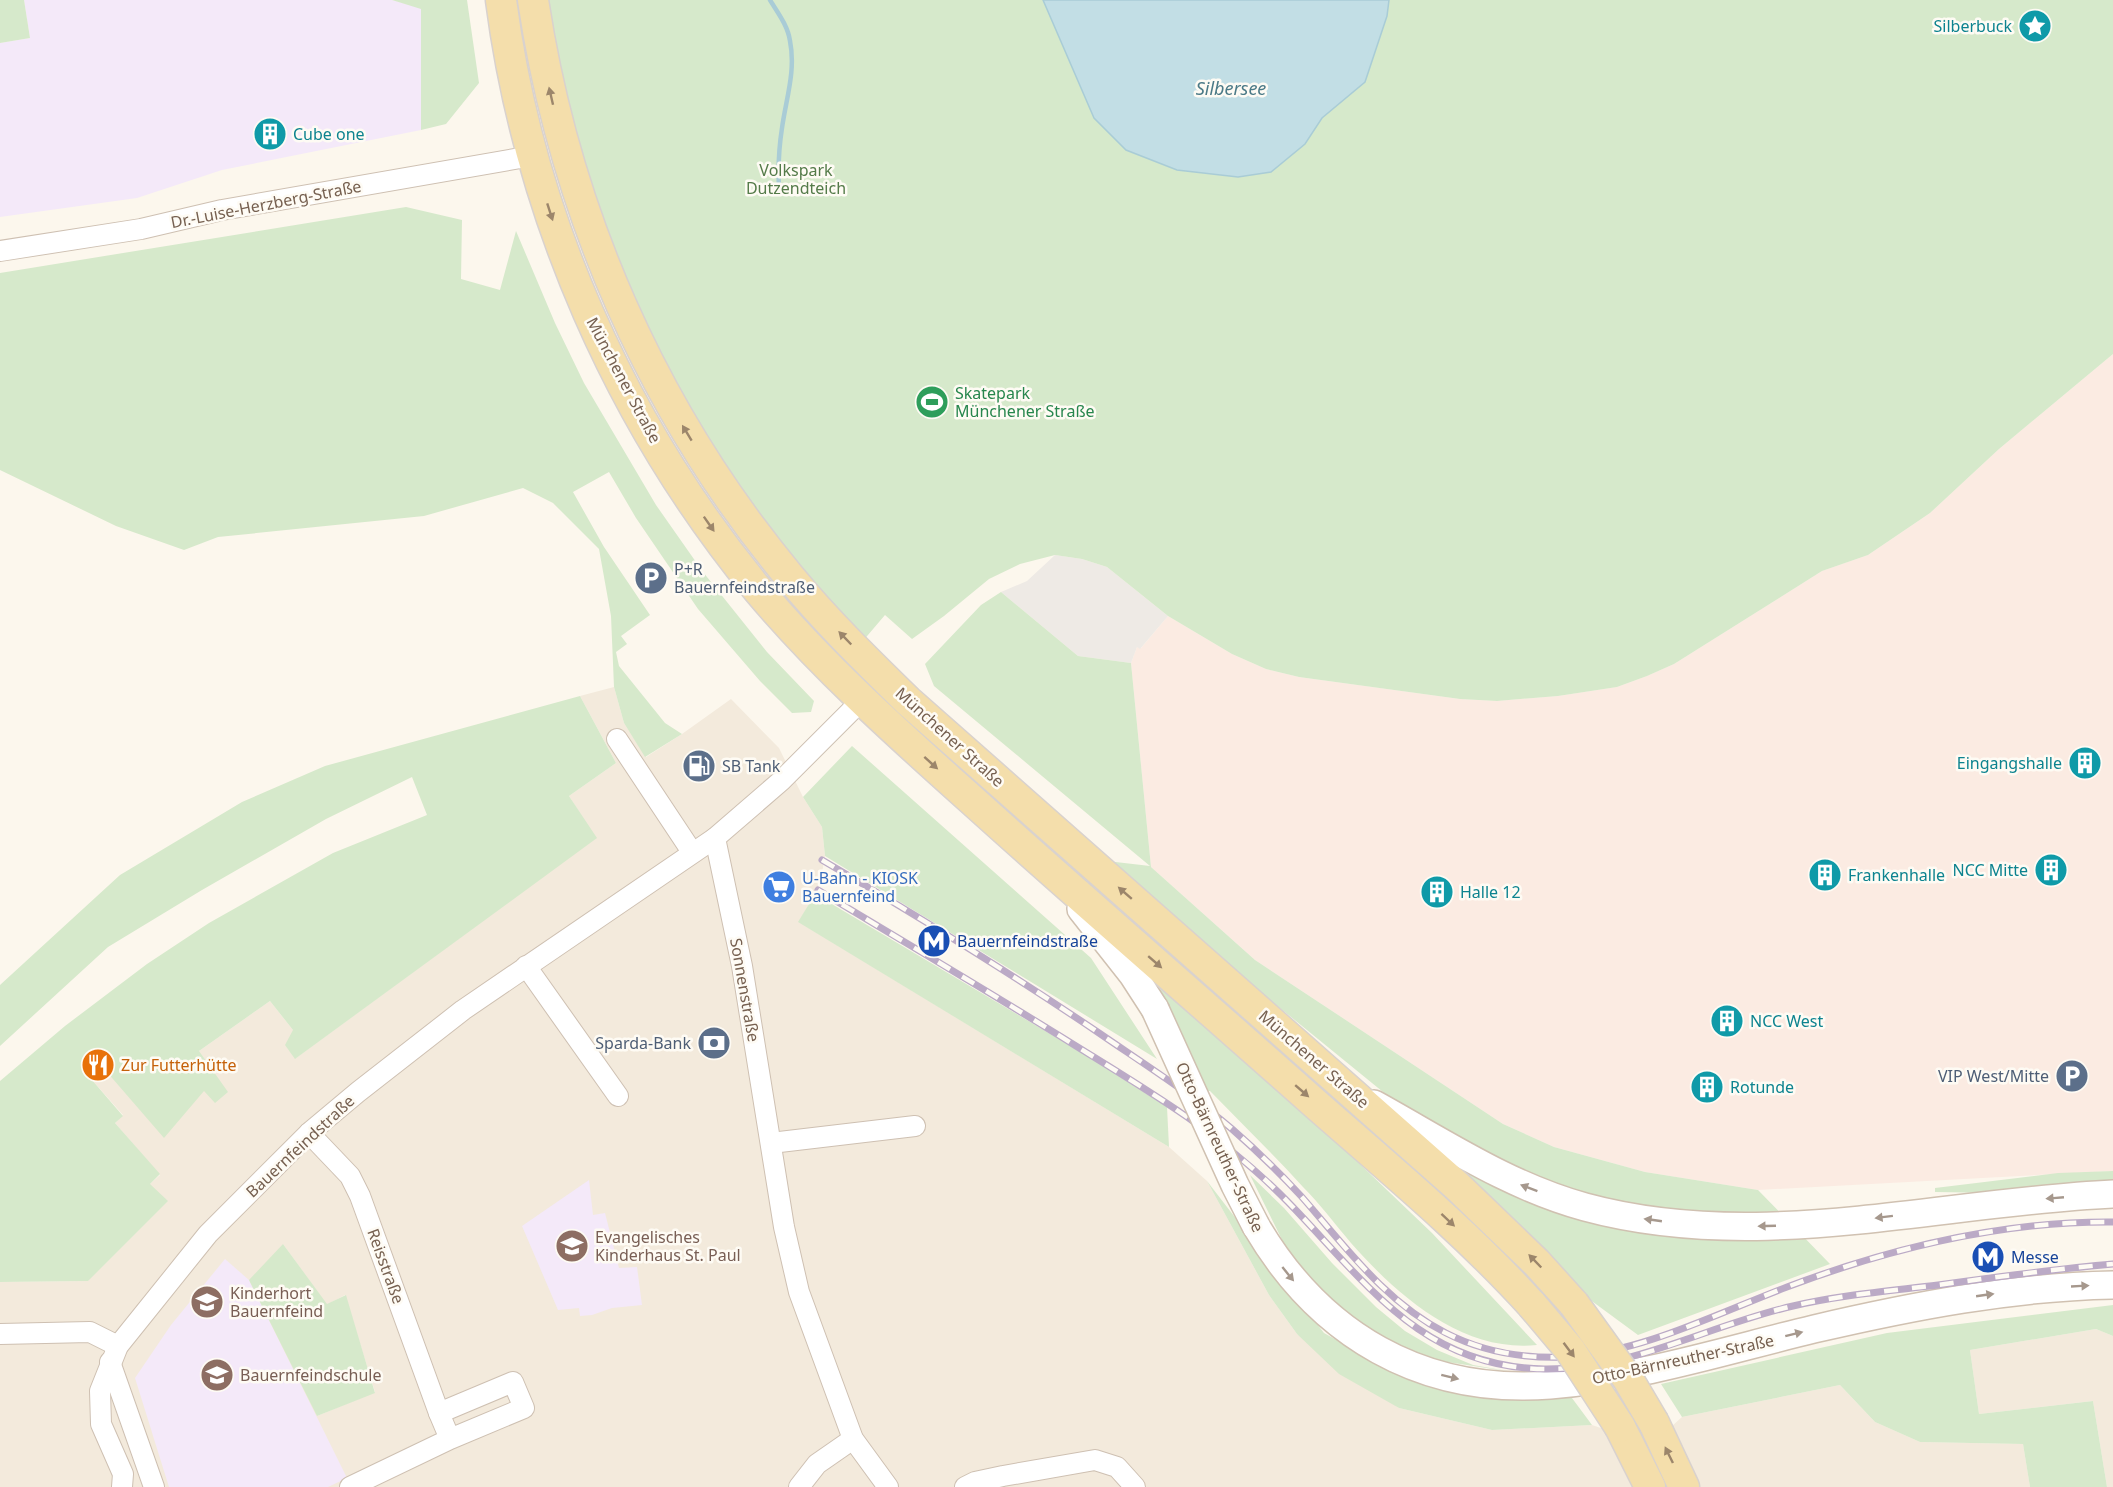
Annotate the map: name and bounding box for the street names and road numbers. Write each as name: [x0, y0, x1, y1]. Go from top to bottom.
street label: Dr.-Luise-Herzberg-Straße: [169, 175, 363, 233]
street label: Münchener Straße: [582, 313, 666, 447]
street label: Münchener Straße: [891, 682, 1009, 792]
street label: Sonnenstraße: [725, 936, 765, 1044]
street label: Münchener Straße: [1254, 1005, 1374, 1113]
street label: Otto-Bärnreuther-Straße: [1171, 1058, 1269, 1236]
street label: Bauernfeindstraße: [241, 1090, 359, 1202]
street label: Reisstraße: [362, 1225, 410, 1307]
street label: Otto-Bärnreuther-Straße: [1590, 1329, 1776, 1389]

